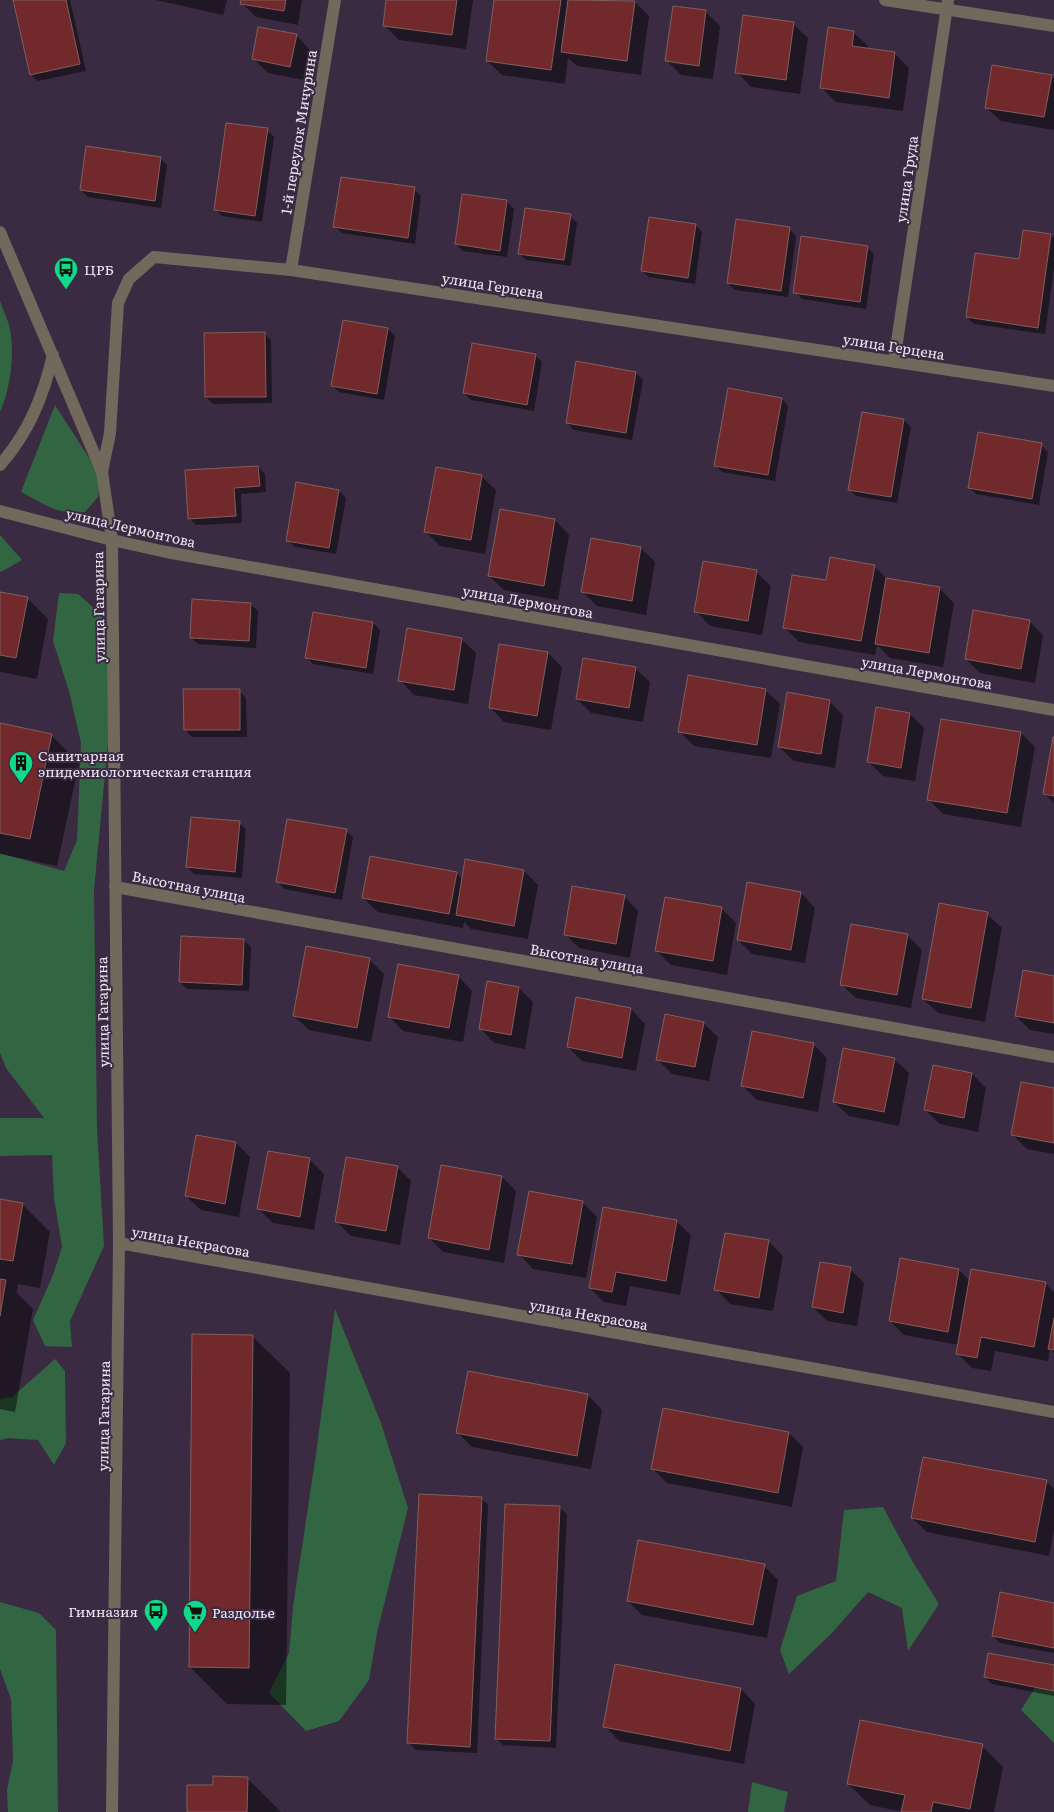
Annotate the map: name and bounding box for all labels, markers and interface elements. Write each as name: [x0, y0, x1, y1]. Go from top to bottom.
street label: 1-й переулок Мичурина: [275, 48, 321, 216]
street label: улица Труда: [890, 134, 922, 224]
bus stop icon: ЦРБ: [53, 256, 79, 290]
place label: ЦРБ: [84, 259, 114, 279]
street label: улица Герцена: [441, 267, 546, 303]
street label: улица Герцена: [842, 328, 947, 364]
street label: улица Лермонтова: [64, 502, 198, 552]
street label: улица Гагарина: [87, 551, 109, 663]
street label: улица Лермонтова: [461, 580, 595, 622]
street label: улица Лермонтова: [860, 651, 994, 693]
place label: Санитарная эпидемиологическая станция: [38, 745, 252, 781]
building icon: Санитарная эпидемиологическая станция: [8, 750, 34, 784]
street label: Высотная улица: [131, 865, 248, 907]
street label: Высотная улица: [529, 938, 646, 978]
street label: улица Гагарина: [91, 956, 113, 1068]
street label: улица Некрасова: [130, 1221, 252, 1261]
street label: улица Некрасова: [528, 1294, 650, 1334]
street label: улица Гагарина: [92, 1360, 114, 1472]
bus stop icon: Гимназия: [143, 1598, 169, 1632]
supermarket icon: Раздолье: [182, 1599, 208, 1633]
place label: Гимназия: [68, 1601, 138, 1621]
place label: Раздолье: [212, 1602, 275, 1622]

